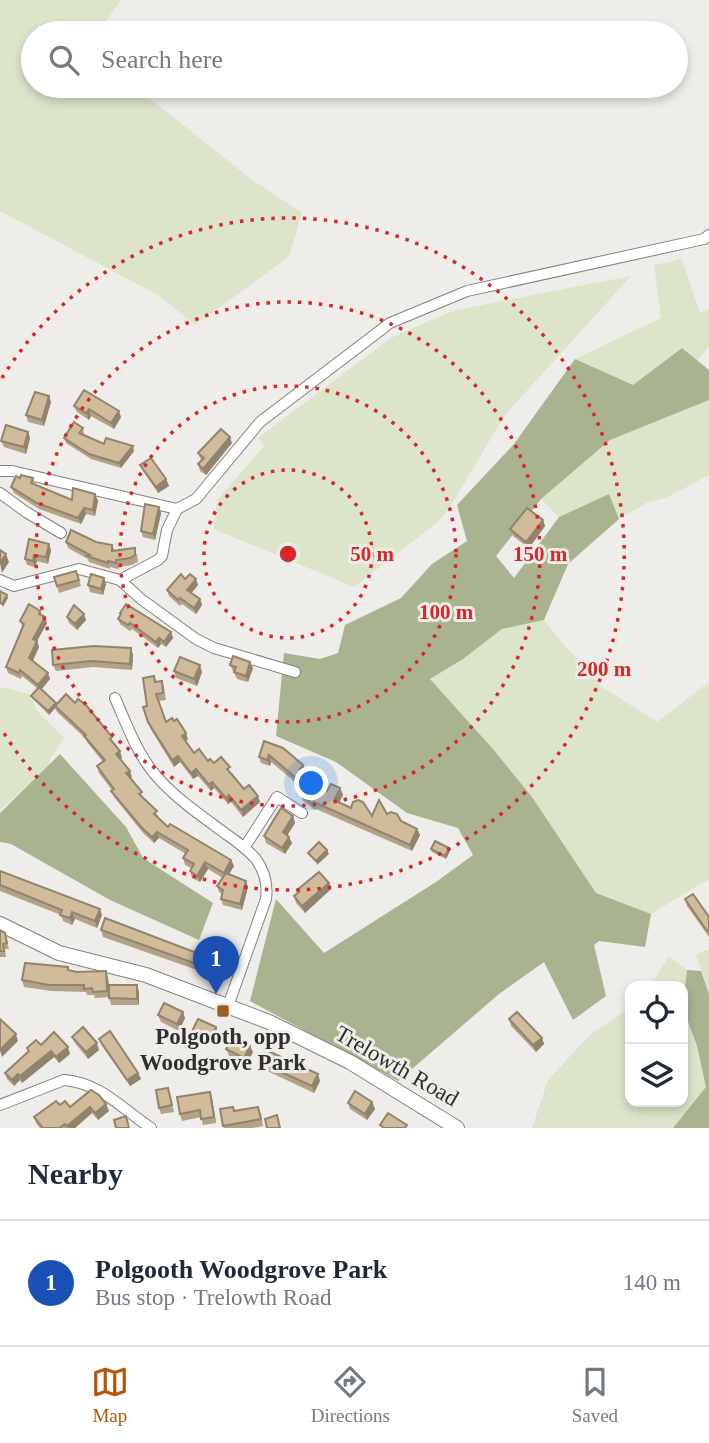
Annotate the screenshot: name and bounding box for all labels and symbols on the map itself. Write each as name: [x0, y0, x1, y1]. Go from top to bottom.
centre of rings: [276, 542, 300, 566]
text: 50 m: [350, 542, 394, 566]
text: 150 m: [513, 542, 568, 566]
text: 100 m: [419, 600, 474, 624]
text: 200 m: [577, 657, 632, 681]
your location: [294, 766, 328, 800]
pin: 1: [193, 936, 239, 994]
marker: Polgooth, opp Woodgrove Park: [215, 1003, 231, 1019]
street label: Trelowth Road: [331, 1021, 463, 1112]
place label: Polgooth, opp Woodgrove Park: [140, 1024, 306, 1075]

